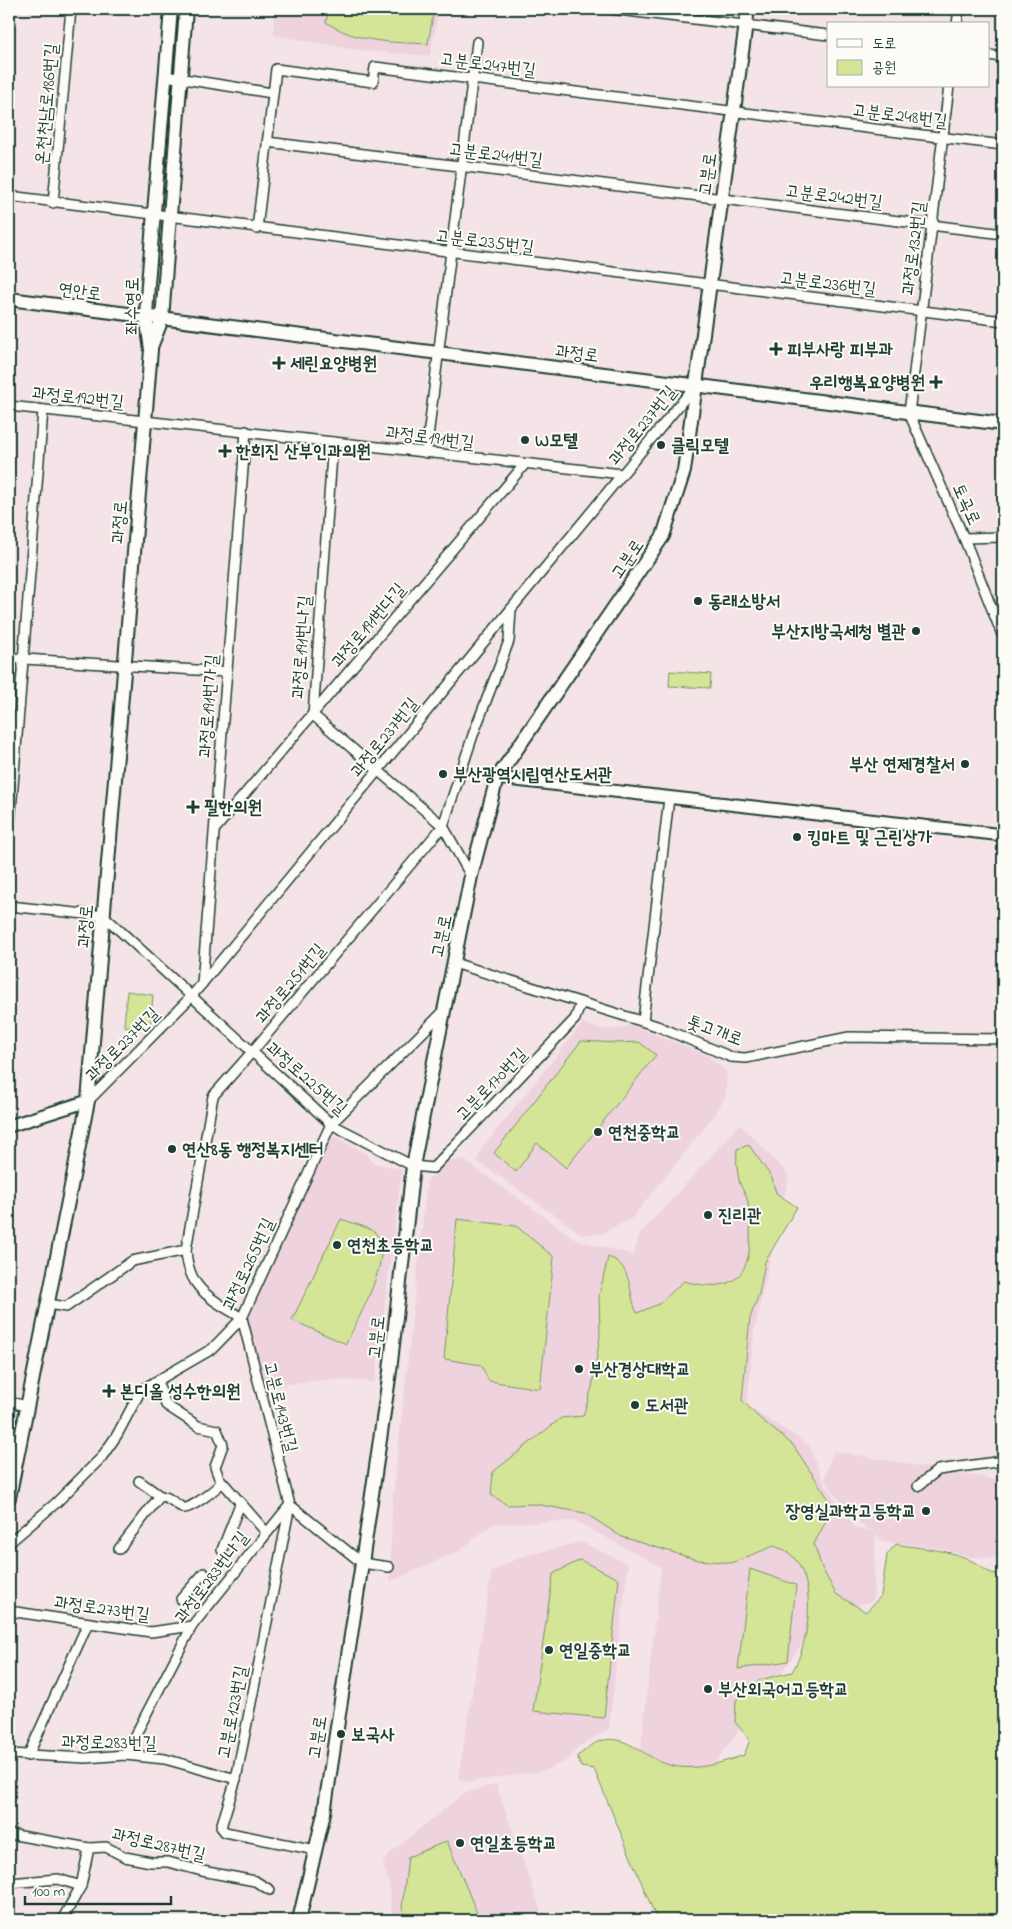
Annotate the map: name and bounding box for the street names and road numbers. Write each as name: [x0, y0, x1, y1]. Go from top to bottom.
street label: 온천천남로186번길: [30, 42, 66, 166]
street label: 고분로247번길: [438, 47, 538, 85]
street label: 고분로248번길: [851, 98, 949, 136]
street label: 고분로241번길: [447, 137, 545, 175]
street label: 고분로: [693, 151, 725, 198]
street label: 고분로242번길: [784, 179, 884, 217]
street label: 과정로132번길: [896, 199, 934, 297]
street label: 고분로235번길: [434, 224, 536, 262]
street label: 고분로236번길: [778, 266, 878, 304]
street label: 연안로: [56, 277, 103, 309]
street label: 좌수영로: [121, 277, 147, 335]
street label: 과정로: [554, 339, 600, 371]
street label: 과정로237번길: [603, 380, 684, 472]
street label: 과정로192번길: [30, 381, 126, 417]
street label: 과정로191번길: [384, 421, 476, 457]
street label: 토곡로: [944, 480, 986, 530]
street label: 과정로: [106, 499, 136, 545]
street label: 고분로: [606, 535, 652, 585]
street label: 과정로191번다길: [326, 578, 413, 674]
street label: 과정로191번나길: [286, 594, 320, 700]
street label: 과정로191번가길: [193, 653, 227, 759]
street label: 과정로237번길: [345, 692, 426, 784]
street label: 과정로: [72, 903, 102, 949]
street label: 고분로: [426, 912, 460, 960]
street label: 과정로251번길: [250, 938, 333, 1030]
street label: 과정로237번길: [80, 1002, 167, 1089]
street label: 톳고개로: [683, 1010, 746, 1054]
street label: 과정로225번길: [259, 1037, 353, 1123]
street label: 고분로170번길: [451, 1042, 535, 1128]
street label: 과정로265번길: [217, 1214, 283, 1315]
street label: 고분로: [363, 1314, 393, 1360]
street label: 고분로143번길: [255, 1359, 303, 1456]
street label: 과정로283번나길: [169, 1526, 256, 1630]
street label: 과정로273번길: [52, 1590, 152, 1630]
street label: 고분로123번길: [212, 1663, 256, 1761]
street label: 고분로: [303, 1714, 335, 1761]
street label: 과정로283번길: [61, 1730, 157, 1758]
street label: 과정로287번길: [109, 1823, 209, 1869]

